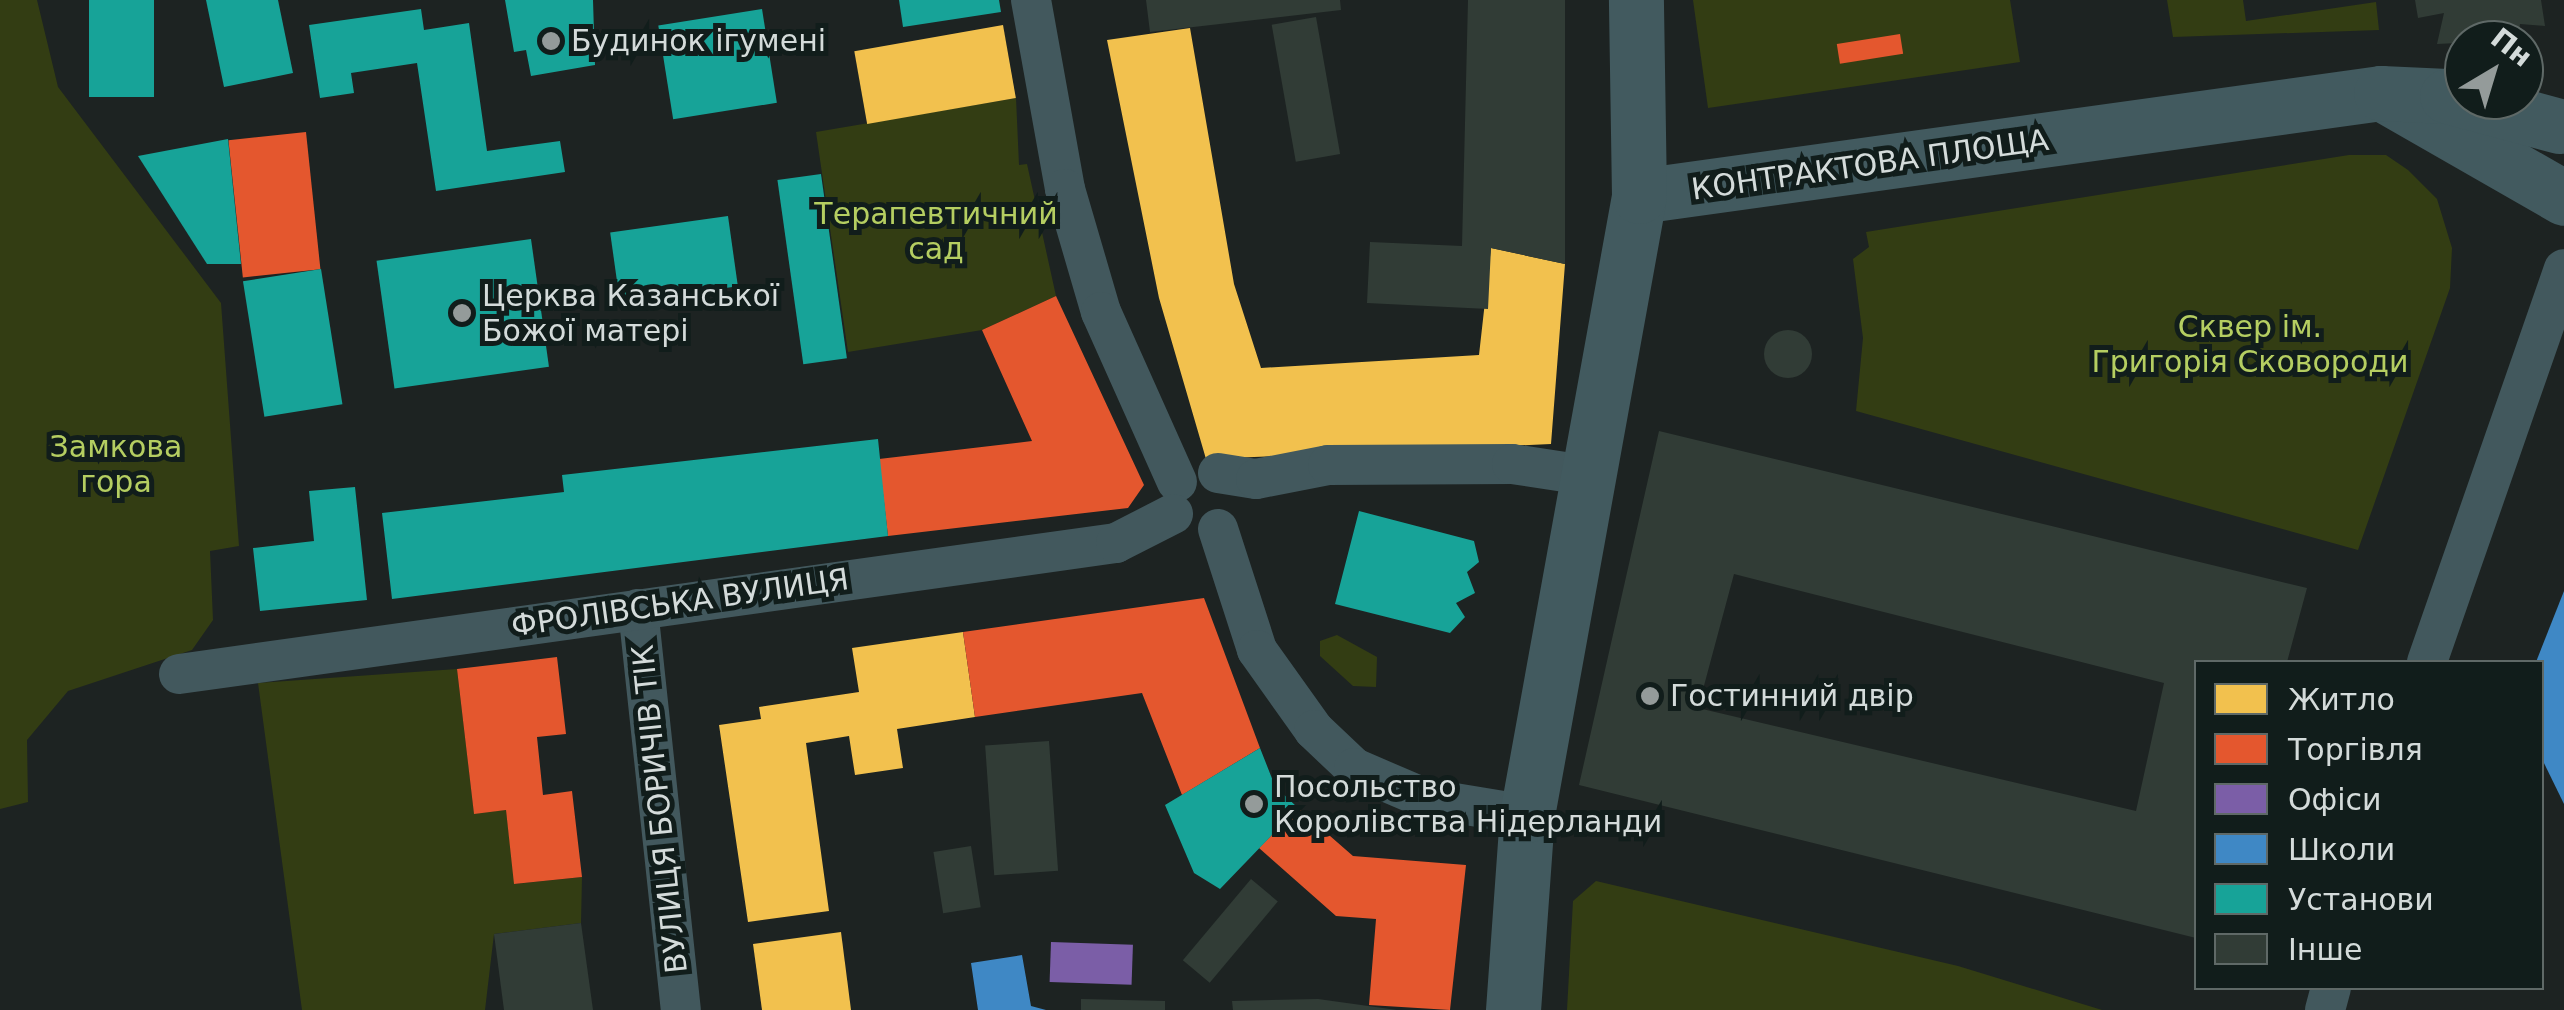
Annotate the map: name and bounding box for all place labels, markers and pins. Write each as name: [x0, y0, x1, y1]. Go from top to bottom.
place label: Будинок ігумені: [571, 23, 826, 59]
marker: Будинок ігумені: [540, 30, 562, 52]
place label: Церква Казанської Божої матері: [482, 278, 779, 348]
marker: Церква Казанської Божої матері: [451, 302, 473, 324]
place label: Гостинний двір: [1670, 678, 1914, 714]
marker: Гостинний двір: [1639, 685, 1661, 707]
place label: Посольство Королівства Нідерланди: [1274, 769, 1662, 840]
marker: Посольство Королівства Нідерланди: [1243, 793, 1265, 815]

